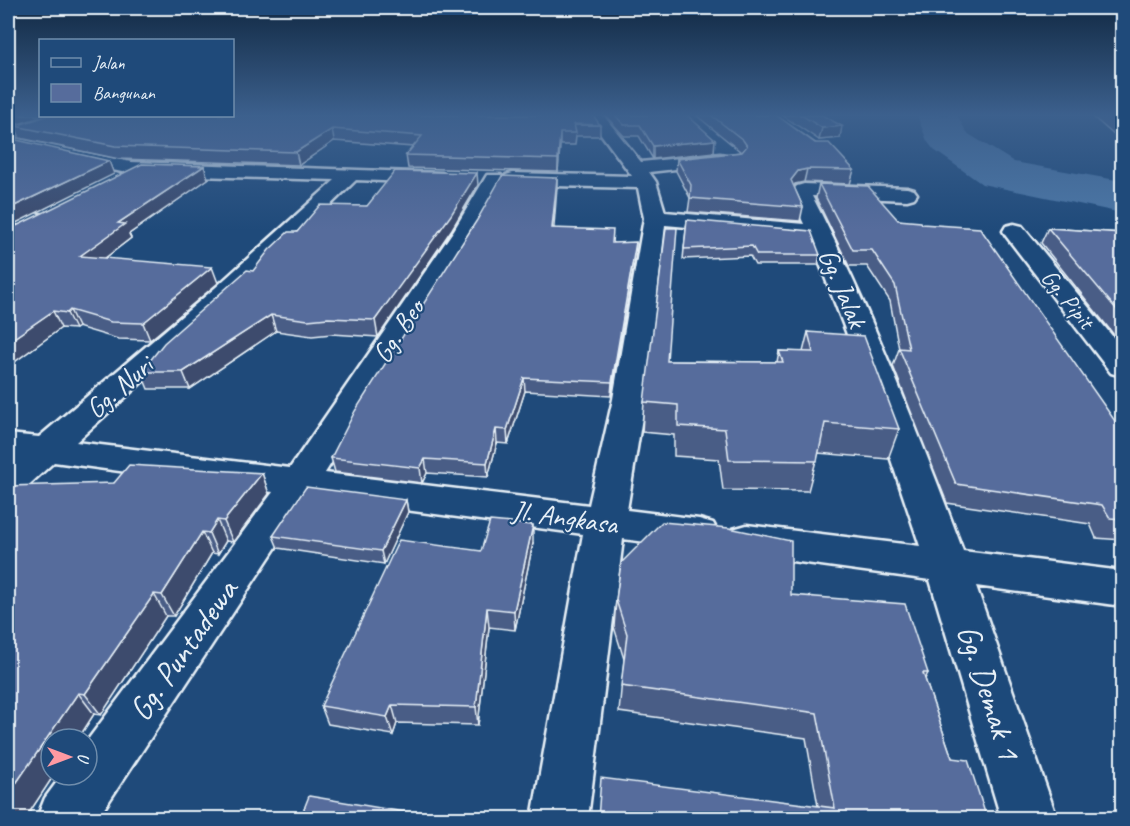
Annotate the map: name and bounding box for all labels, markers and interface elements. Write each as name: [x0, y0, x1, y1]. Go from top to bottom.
legend: [39, 39, 234, 117]
text: Jalan: [92, 52, 125, 74]
text: Bangunan: [93, 82, 156, 104]
street label: Gg. Jalak: [811, 243, 876, 334]
street label: Gg. Pipit: [1035, 263, 1102, 337]
street label: Gg. Beo: [364, 290, 434, 370]
street label: Gg. Nuri: [78, 346, 163, 426]
street label: Jl. Angkasa: [508, 492, 622, 542]
street label: Gg. Puntadewa: [119, 569, 248, 729]
street label: Gg. Demak 1: [948, 619, 1031, 767]
north arrow: [39, 727, 99, 787]
text: U: [73, 753, 93, 764]

